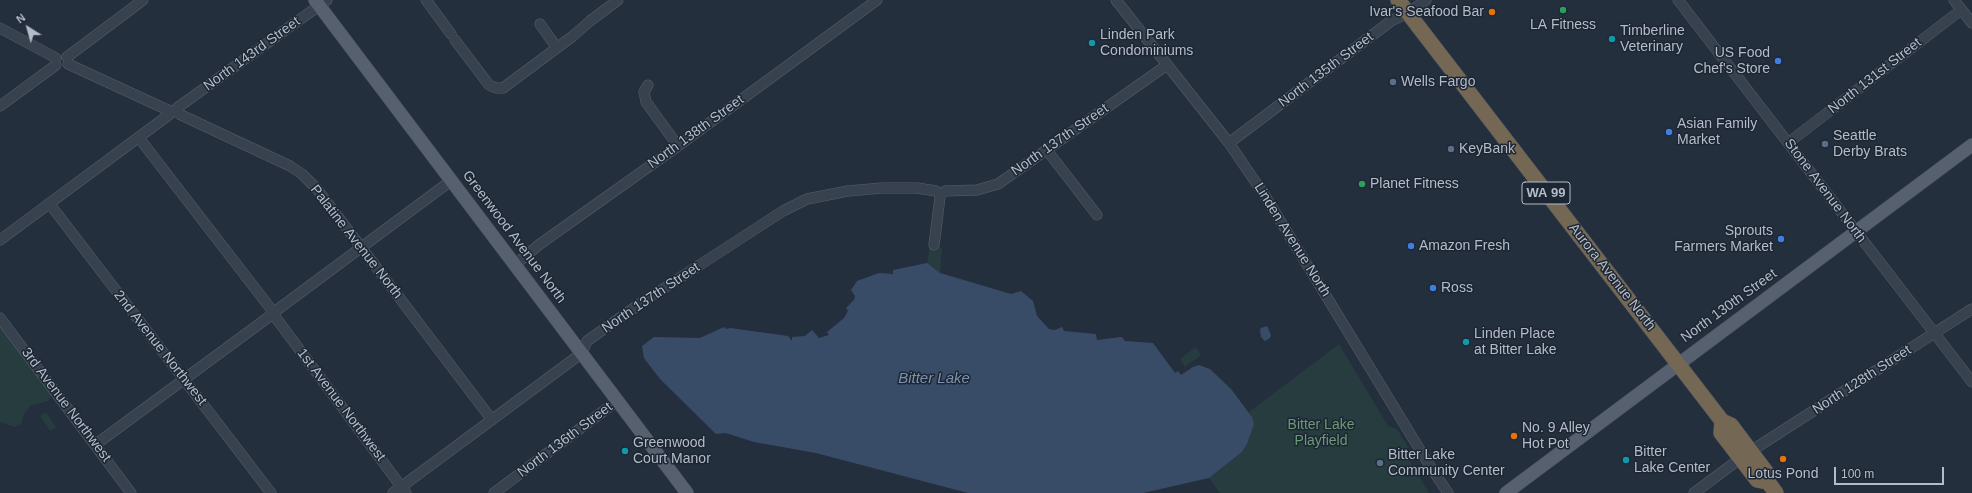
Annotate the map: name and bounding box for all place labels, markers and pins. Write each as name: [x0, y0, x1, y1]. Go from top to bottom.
place label: Ivar's Seafood Bar: [1369, 4, 1484, 20]
marker: LA Fitness: [1558, 5, 1568, 15]
marker: Ivar's Seafood Bar: [1487, 7, 1497, 17]
place label: LA Fitness: [1530, 17, 1596, 33]
place label: Timberline Veterinary: [1620, 23, 1685, 56]
place label: Linden Park Condominiums: [1100, 27, 1193, 60]
marker: Timberline Veterinary: [1607, 34, 1617, 44]
marker: Linden Park Condominiums: [1087, 38, 1097, 48]
place label: US Food Chef's Store: [1693, 45, 1770, 78]
marker: US Food Chef's Store: [1773, 56, 1783, 66]
place label: Wells Fargo: [1401, 74, 1475, 90]
marker: Wells Fargo: [1388, 77, 1398, 87]
place label: Asian Family Market: [1677, 116, 1757, 148]
marker: Asian Family Market: [1664, 127, 1674, 137]
place label: Seattle Derby Brats: [1833, 128, 1907, 160]
marker: Seattle Derby Brats: [1820, 139, 1830, 149]
place label: KeyBank: [1459, 141, 1515, 157]
marker: KeyBank: [1446, 144, 1456, 154]
place label: Planet Fitness: [1370, 176, 1459, 192]
marker: Planet Fitness: [1357, 179, 1367, 189]
place label: Sprouts Farmers Market: [1674, 223, 1773, 256]
marker: Sprouts Farmers Market: [1776, 234, 1786, 244]
place label: Amazon Fresh: [1419, 238, 1510, 254]
marker: Amazon Fresh: [1406, 241, 1416, 251]
place label: Ross: [1441, 280, 1473, 296]
marker: Ross: [1428, 283, 1438, 293]
place label: Linden Place at Bitter Lake: [1474, 326, 1556, 358]
marker: Linden Place at Bitter Lake: [1461, 337, 1471, 347]
place label: No. 9 Alley Hot Pot: [1522, 420, 1590, 452]
marker: No. 9 Alley Hot Pot: [1509, 431, 1519, 441]
place label: Greenwood Court Manor: [633, 435, 711, 468]
place label: Bitter Lake Center: [1634, 444, 1710, 476]
marker: Greenwood Court Manor: [620, 446, 630, 456]
place label: Bitter Lake Community Center: [1388, 447, 1505, 480]
marker: Lotus Pond: [1778, 454, 1788, 464]
marker: Bitter Lake Center: [1621, 455, 1631, 465]
marker: Bitter Lake Community Center: [1375, 458, 1385, 468]
place label: Lotus Pond: [1748, 466, 1818, 482]

